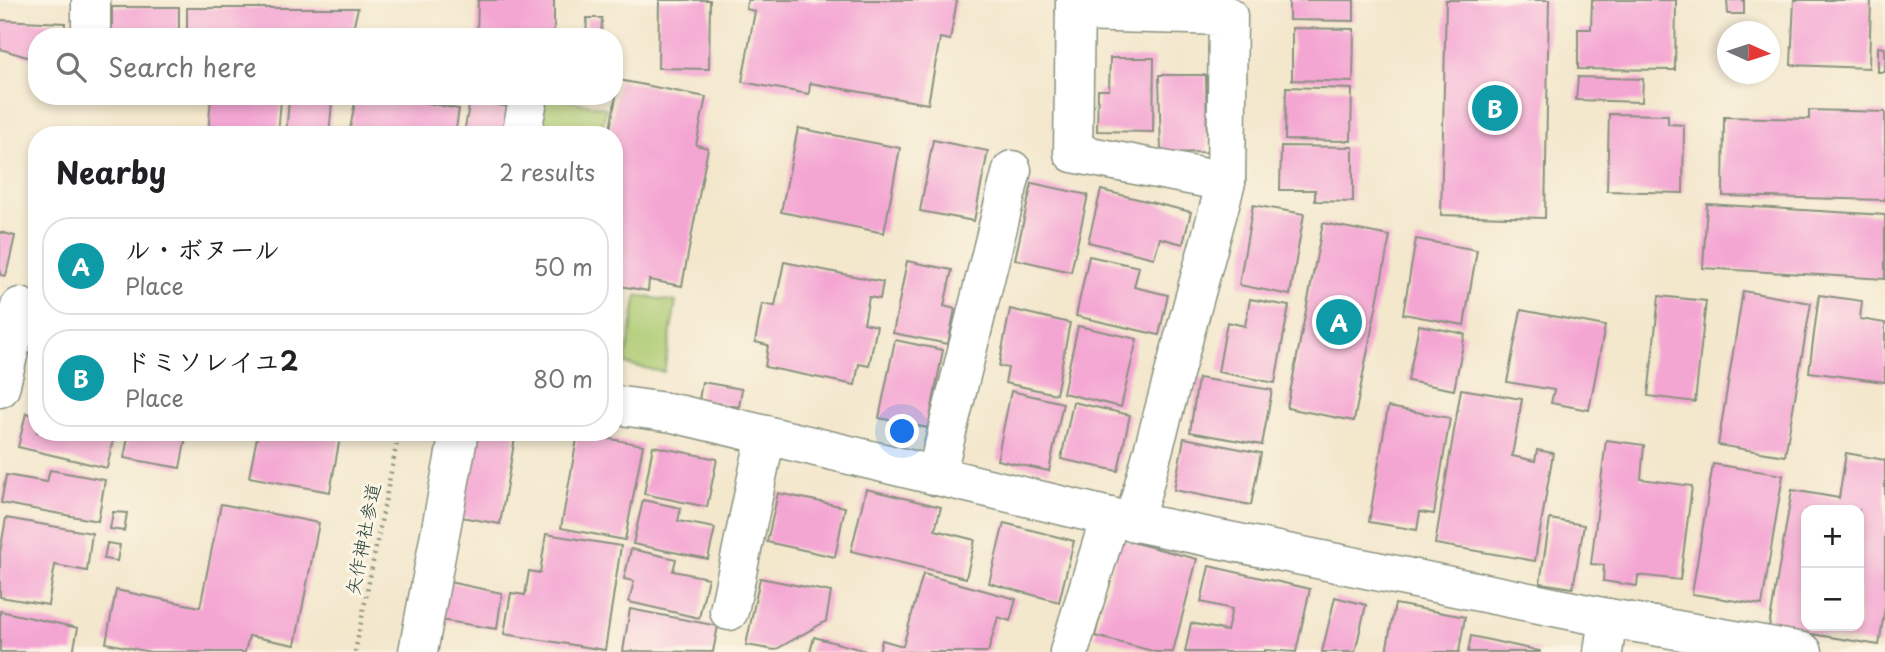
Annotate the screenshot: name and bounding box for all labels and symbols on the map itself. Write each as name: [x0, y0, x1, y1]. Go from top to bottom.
north arrow: [1717, 21, 1780, 84]
pin: B: [1472, 82, 1518, 134]
pin: A: [1316, 296, 1362, 348]
your location: [885, 414, 919, 448]
street label: 矢作神社参道: [337, 480, 387, 597]

